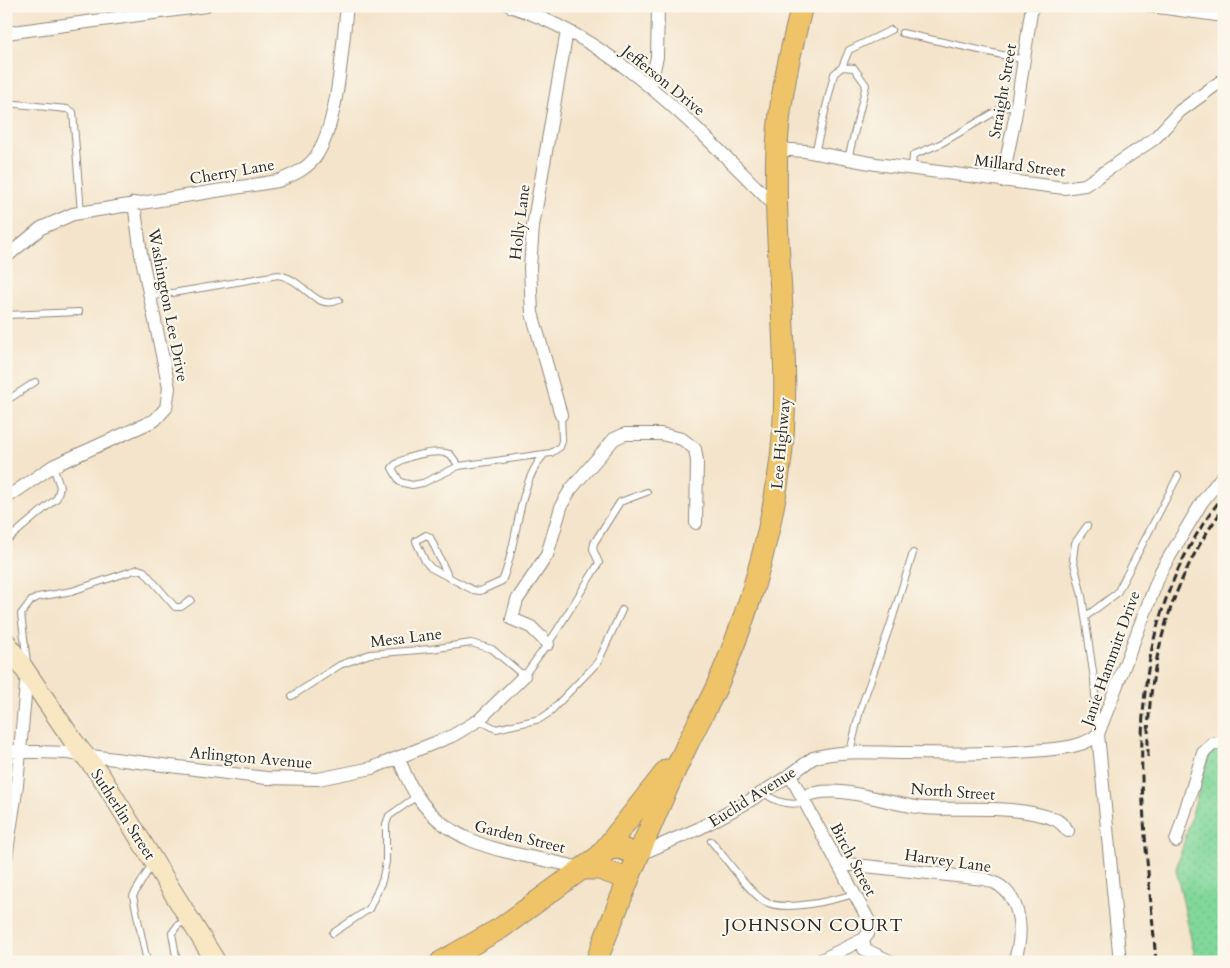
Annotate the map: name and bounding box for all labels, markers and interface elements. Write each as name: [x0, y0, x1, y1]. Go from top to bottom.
street label: Jefferson Drive: [615, 39, 710, 121]
street label: Straight Street: [984, 42, 1022, 140]
street label: Millard Street: [973, 149, 1067, 183]
street label: Cherry Lane: [188, 154, 276, 190]
street label: Holly Lane: [504, 183, 536, 261]
street label: Washington Lee Drive: [142, 226, 194, 384]
street label: Lee Highway: [766, 396, 796, 490]
street label: Janie Hammitt Drive: [1076, 588, 1146, 731]
street label: Mesa Lane: [369, 623, 443, 653]
street label: Arlington Avenue: [189, 742, 313, 774]
street label: Euclid Avenue: [705, 761, 800, 832]
street label: Sutherlin Street: [86, 765, 161, 864]
street label: North Street: [910, 778, 996, 806]
street label: Garden Street: [472, 815, 568, 859]
street label: Birch Street: [825, 819, 882, 900]
street label: Harvey Lane: [903, 844, 993, 878]
district label: JOHNSON COURT: [721, 913, 904, 938]

